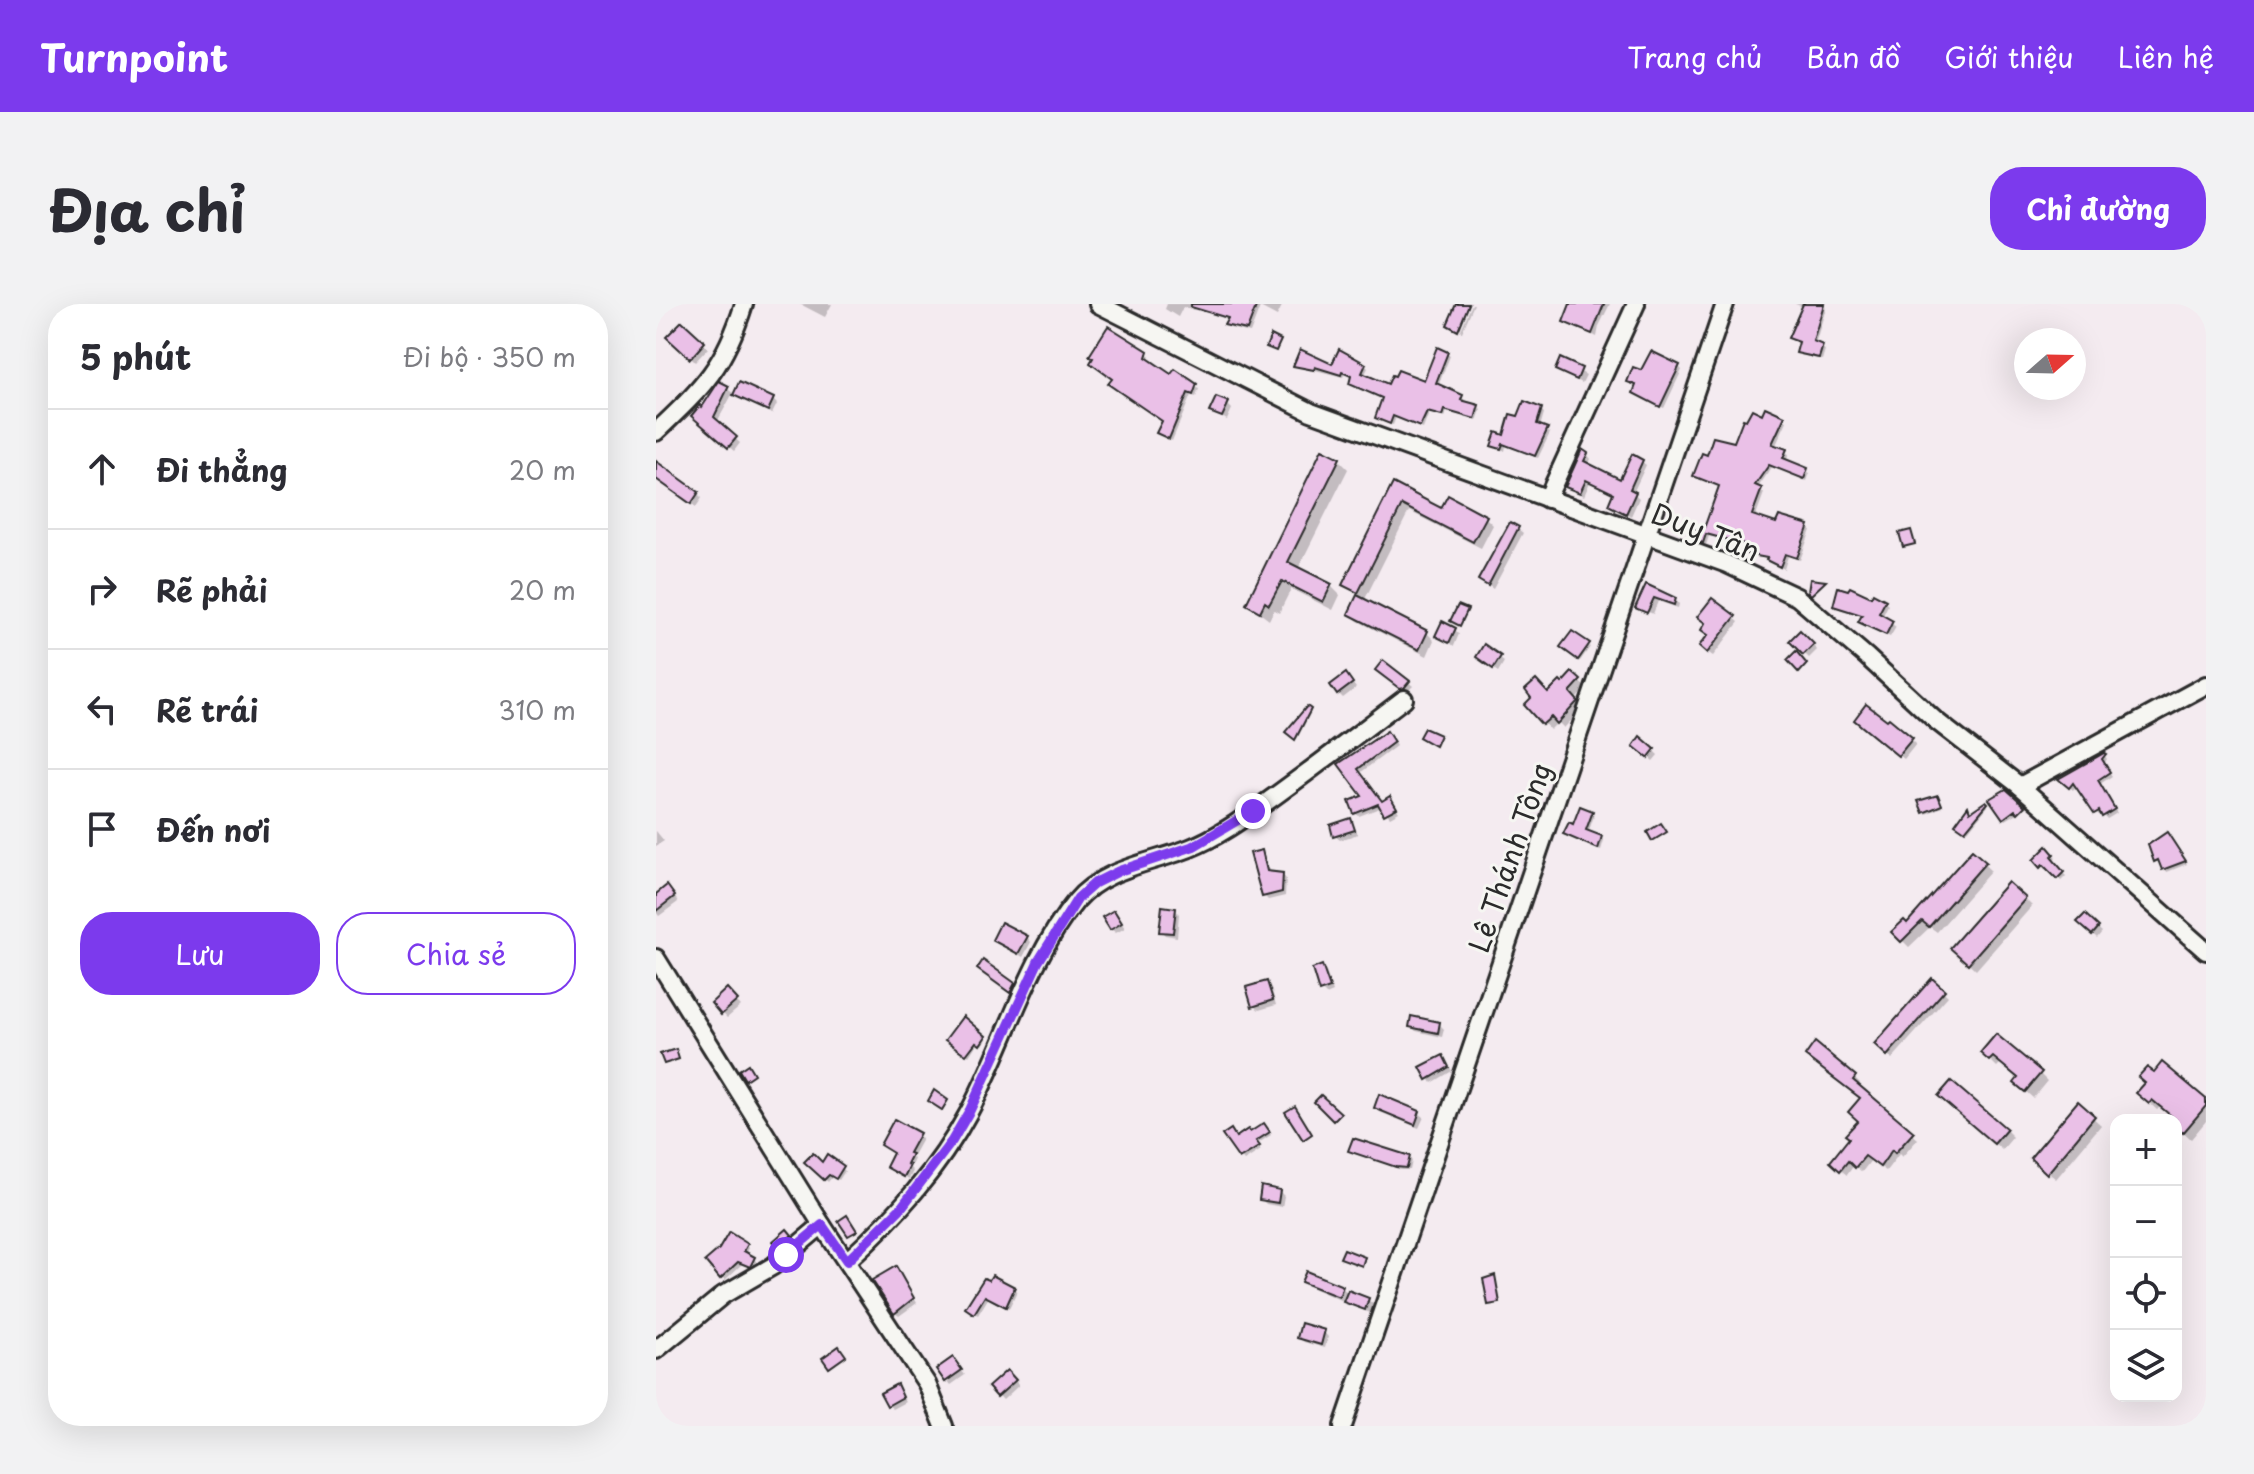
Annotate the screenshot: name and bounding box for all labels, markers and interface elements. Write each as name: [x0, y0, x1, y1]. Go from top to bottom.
text: Turnpoint: [40, 28, 228, 85]
text: Trang chủ: [1627, 35, 1762, 78]
text: Bản đồ: [1806, 35, 1900, 78]
text: Giới thiệu: [1944, 35, 2074, 78]
text: Liên hệ: [2118, 35, 2214, 78]
text: Địa chỉ: [48, 166, 245, 251]
button: Chỉ đường: [1990, 167, 2206, 250]
north arrow: [2014, 328, 2086, 400]
text: 5 phút: [80, 330, 191, 382]
text: Đi bộ · 350 m: [403, 337, 576, 376]
icon: ahead: [80, 447, 124, 491]
text: Đi thẳng: [156, 447, 288, 492]
text: 20 m: [509, 450, 576, 489]
street label: Duy Tân: [1646, 491, 1766, 571]
icon: right: [80, 567, 124, 611]
text: Rẽ phải: [156, 567, 268, 612]
text: 20 m: [509, 570, 576, 609]
icon: left: [80, 687, 124, 731]
text: Rẽ trái: [156, 687, 258, 732]
text: 310 m: [498, 690, 576, 729]
street label: Lê Thánh Tông: [1456, 756, 1562, 958]
route end: [1235, 793, 1271, 829]
icon: arrive: [80, 807, 124, 851]
text: Đến nơi: [156, 807, 271, 852]
button: Lưu: [80, 912, 320, 995]
button: Chia sẻ: [336, 912, 576, 995]
map controls: [2110, 1114, 2182, 1402]
button: +: [2110, 1114, 2182, 1186]
button: −: [2110, 1186, 2182, 1258]
route start: [768, 1237, 804, 1273]
button: locate: [2110, 1258, 2182, 1330]
button: layers: [2110, 1330, 2182, 1402]

